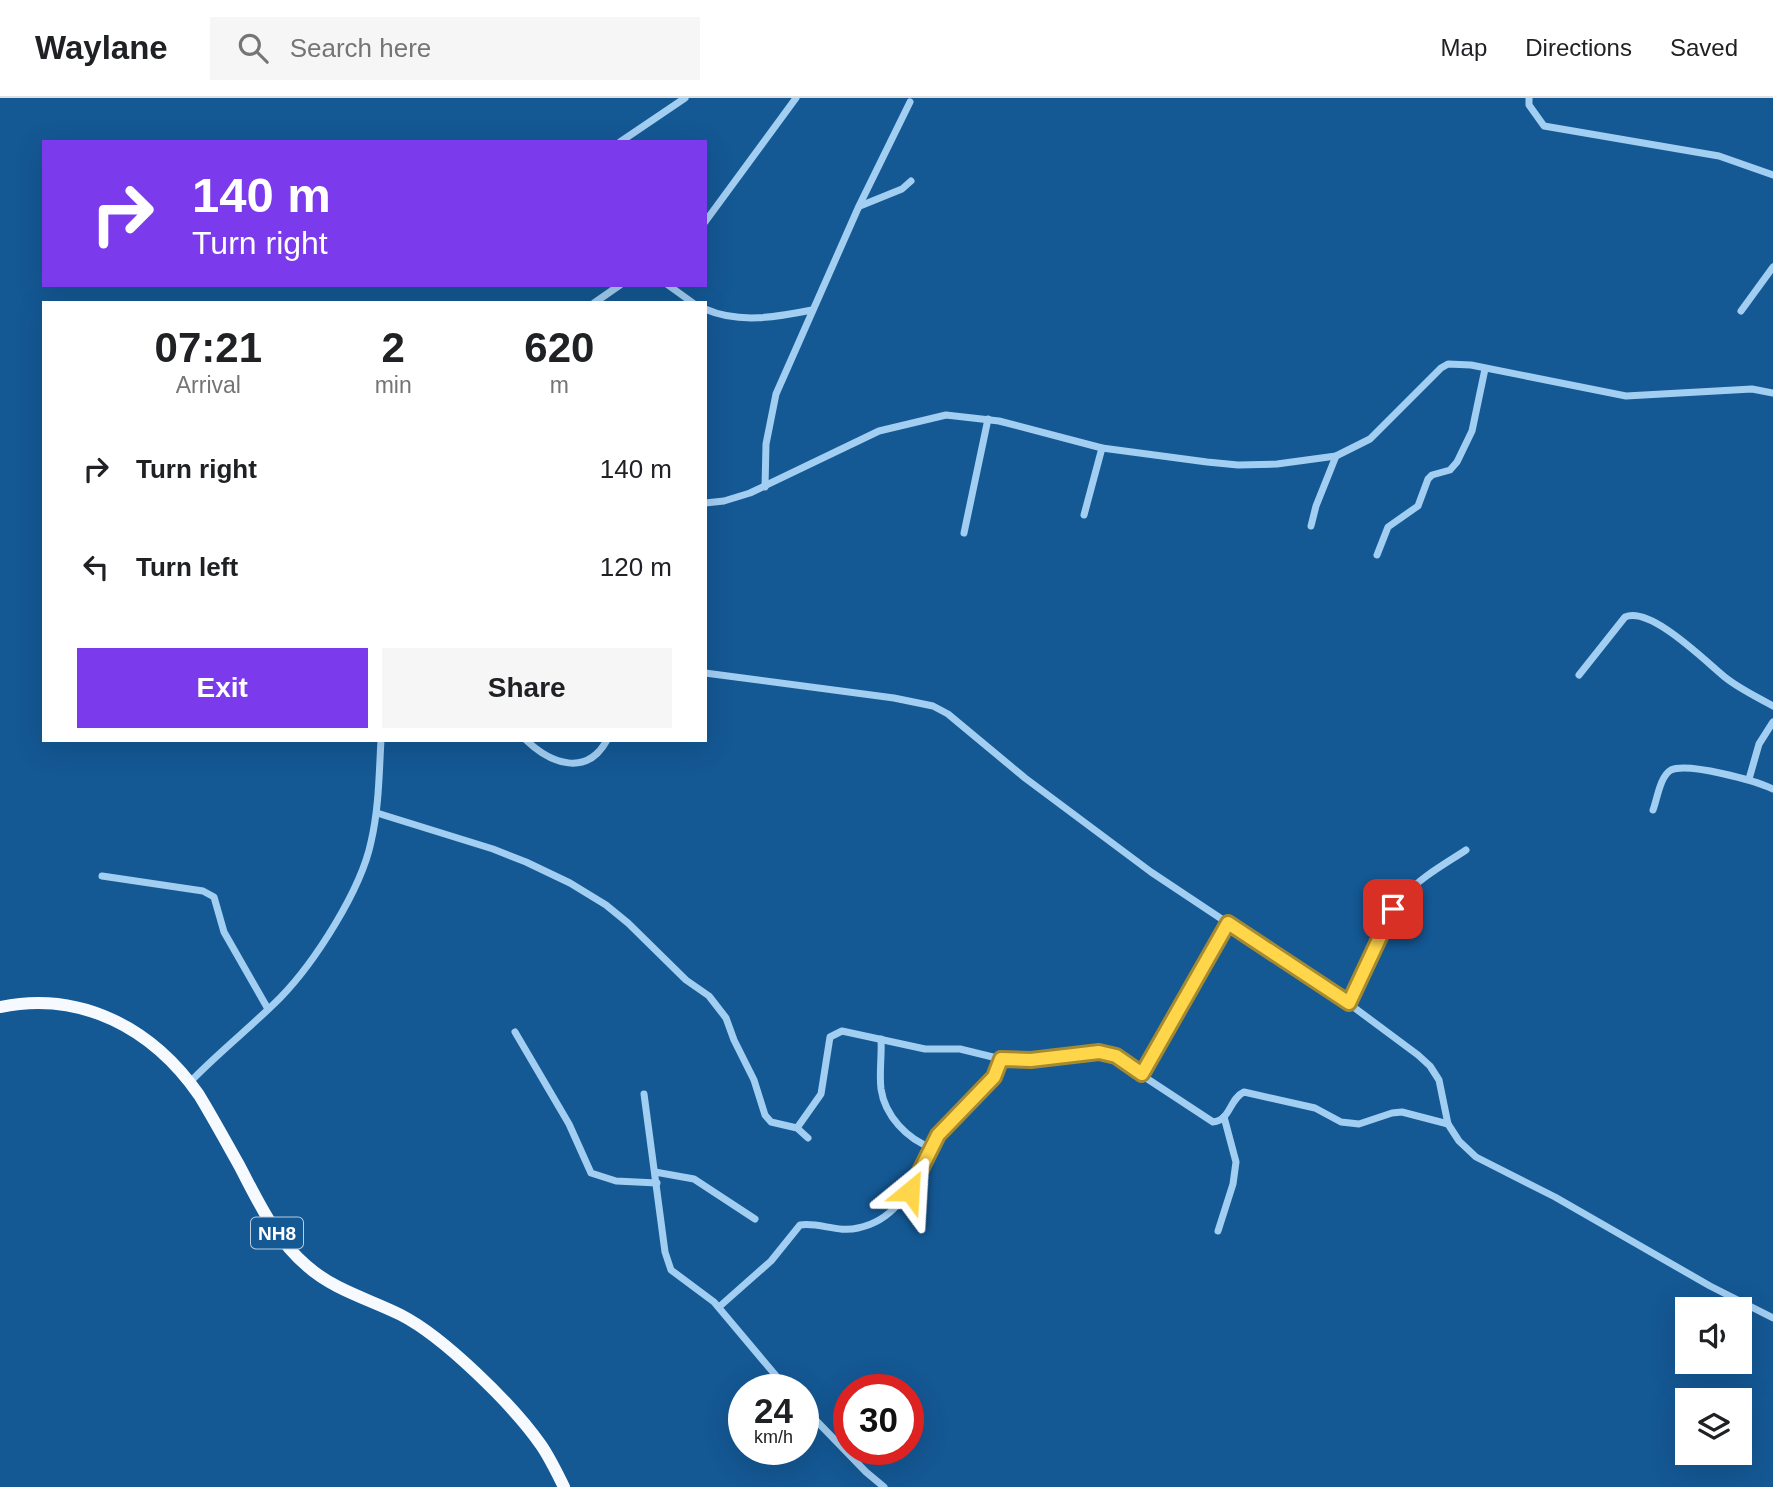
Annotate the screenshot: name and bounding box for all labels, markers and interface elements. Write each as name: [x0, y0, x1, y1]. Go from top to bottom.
search box: [210, 17, 700, 80]
text: Waylane: [35, 29, 168, 66]
icon: search: [234, 29, 272, 67]
text: Search here: [290, 33, 431, 63]
text: Map: [1441, 34, 1487, 61]
text: Directions: [1525, 34, 1632, 61]
text: Saved: [1670, 34, 1738, 61]
icon: right: [77, 168, 168, 259]
text: 140 m: [192, 168, 331, 222]
text: Turn right: [192, 225, 328, 261]
text: 07:21: [155, 324, 262, 371]
text: 2: [381, 324, 405, 371]
text: 620: [524, 324, 594, 371]
text: Arrival: [176, 372, 241, 398]
text: min: [375, 372, 412, 398]
text: m: [550, 372, 569, 398]
icon: right: [77, 450, 115, 488]
text: Turn right: [136, 454, 257, 484]
text: 140 m: [600, 454, 672, 484]
icon: left: [77, 548, 115, 586]
text: Turn left: [136, 552, 238, 582]
text: 120 m: [600, 552, 672, 582]
button: Exit: [77, 648, 368, 728]
button: Share: [382, 648, 672, 728]
pin: [1363, 879, 1423, 939]
icon: arrive: [1374, 890, 1412, 928]
position arrow: [873, 1154, 947, 1228]
road number: NH8: [251, 1218, 303, 1248]
map controls: [1675, 1297, 1752, 1465]
button: sound: [1675, 1297, 1752, 1374]
speed limit sign: 30: [833, 1374, 924, 1465]
button: layers: [1675, 1388, 1752, 1465]
text: 24: [754, 1391, 793, 1430]
text: km/h: [754, 1427, 793, 1447]

